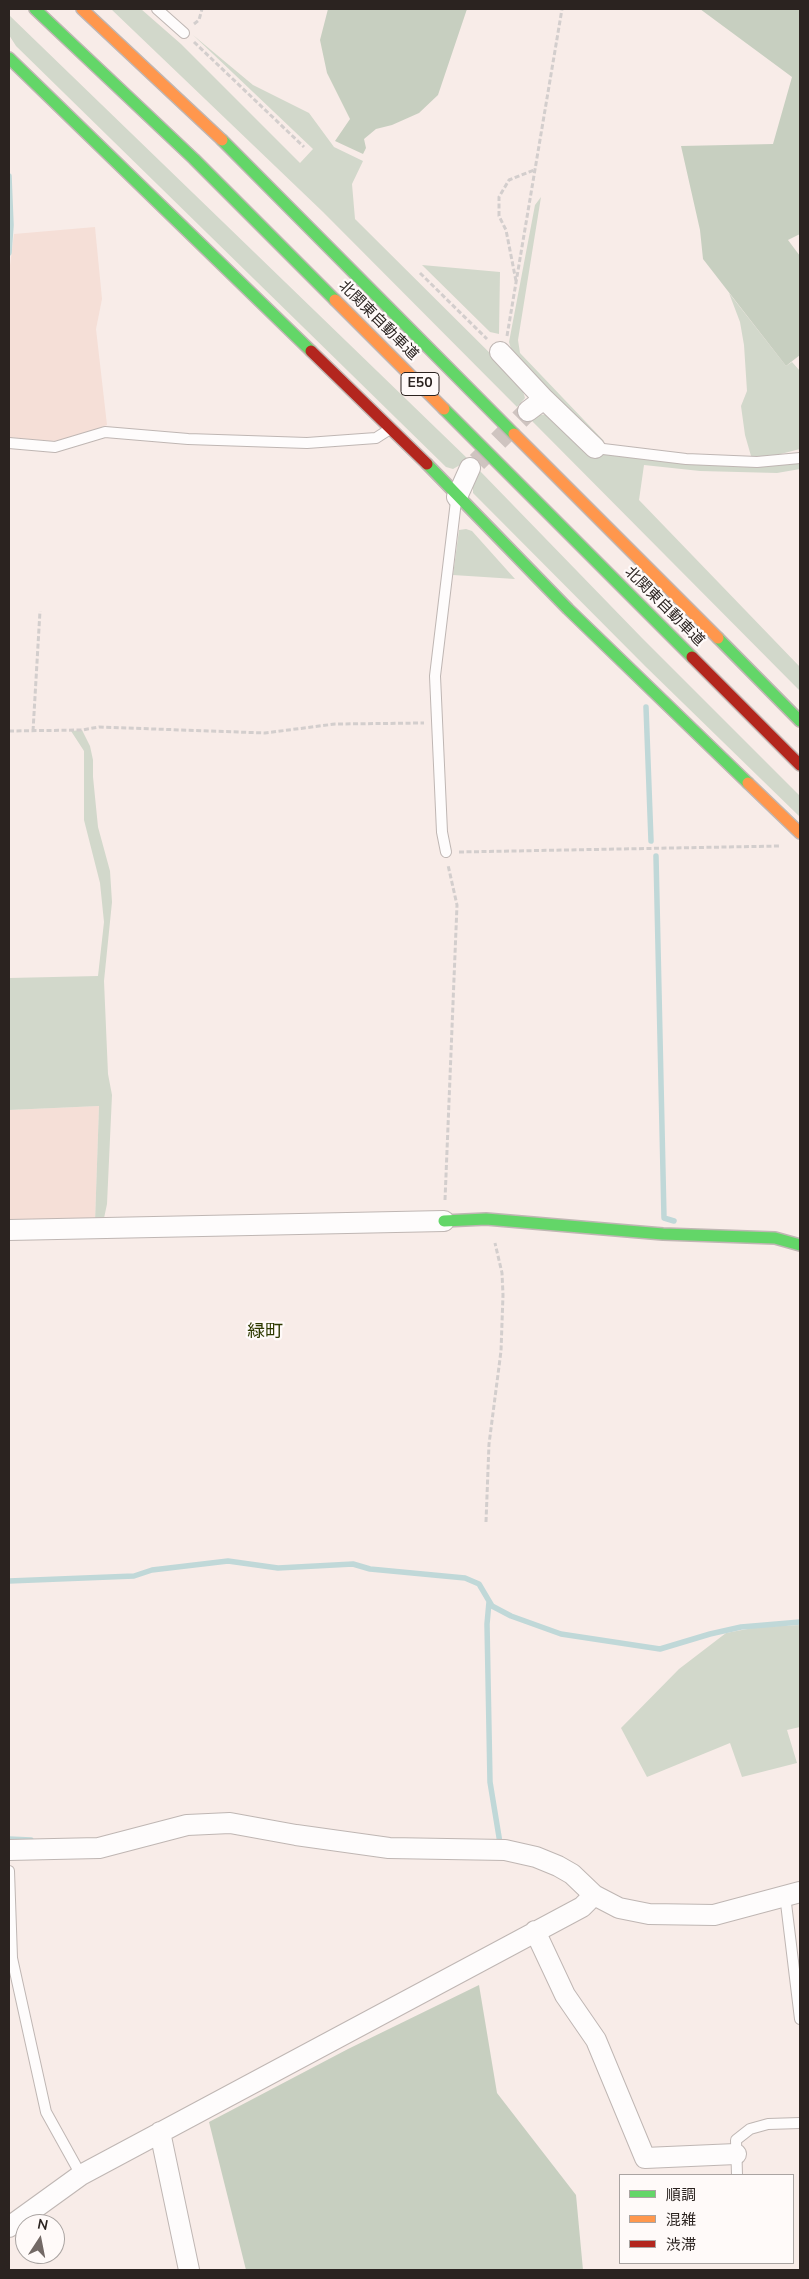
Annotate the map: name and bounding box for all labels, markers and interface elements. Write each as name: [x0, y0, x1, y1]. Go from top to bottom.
street label: 北関東自動車道: [335, 278, 421, 364]
road number: E50: [401, 372, 439, 396]
street label: 北関東自動車道: [621, 564, 707, 650]
district label: 緑町: [247, 1322, 283, 1344]
legend: [619, 2174, 794, 2264]
text: 順調: [666, 2185, 696, 2205]
text: 混雑: [666, 2210, 696, 2230]
north arrow: [15, 2214, 65, 2264]
text: N: [36, 2214, 50, 2235]
text: 渋滞: [666, 2235, 696, 2255]

